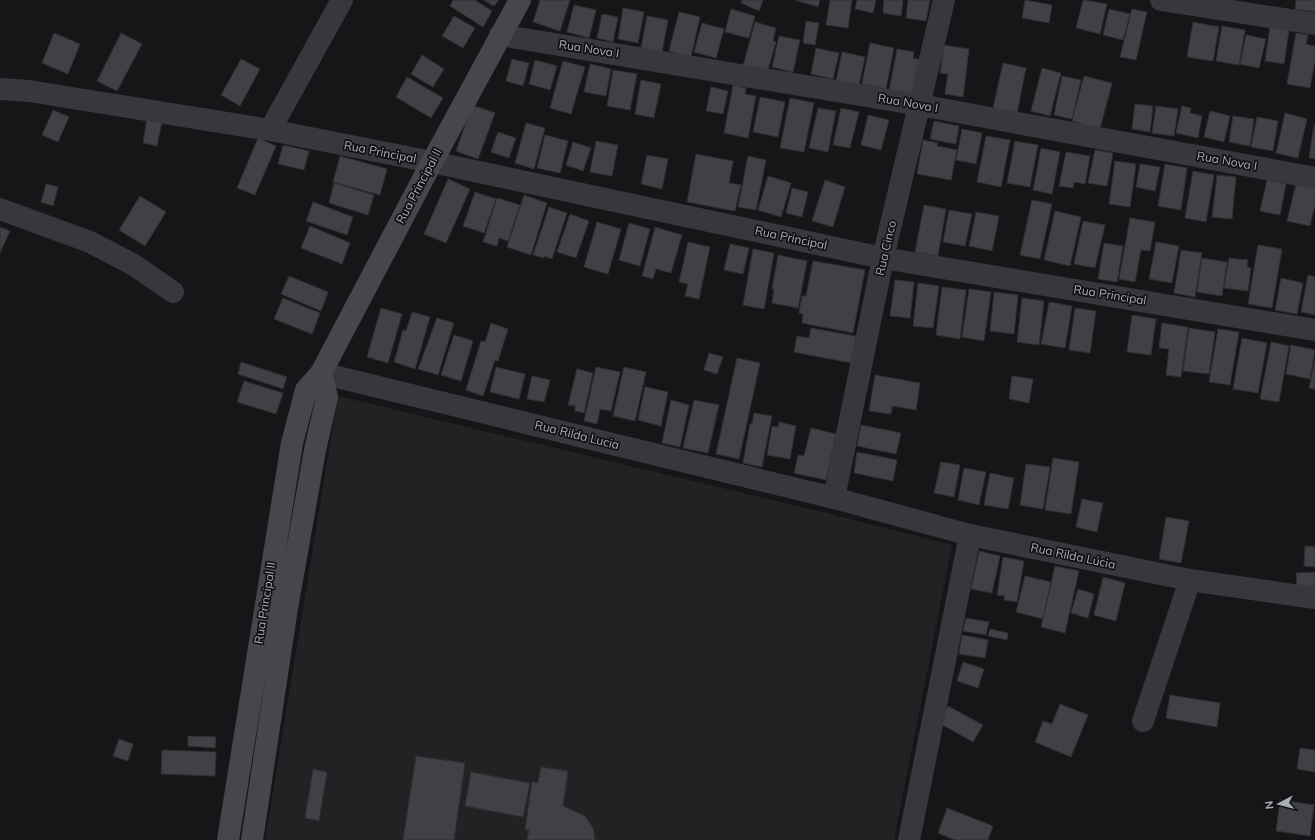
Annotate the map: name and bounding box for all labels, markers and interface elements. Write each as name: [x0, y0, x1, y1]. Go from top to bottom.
street label: Rua Nova I: [558, 36, 620, 61]
street label: Rua Nova I: [877, 90, 939, 115]
street label: Rua Principal: [343, 137, 418, 166]
street label: Rua Principal II: [392, 146, 445, 226]
street label: Rua Nova I: [1196, 148, 1258, 173]
street label: Rua Cinco: [872, 219, 899, 277]
street label: Rua Principal: [754, 223, 829, 252]
street label: Rua Principal: [1073, 281, 1148, 308]
street label: Rua Rilda Lucia: [533, 417, 621, 452]
street label: Rua Rilda Lúcia: [1029, 539, 1117, 572]
street label: Rua Principal II: [251, 561, 278, 645]
north arrow: [1259, 784, 1299, 824]
text: N: [1262, 800, 1277, 810]

